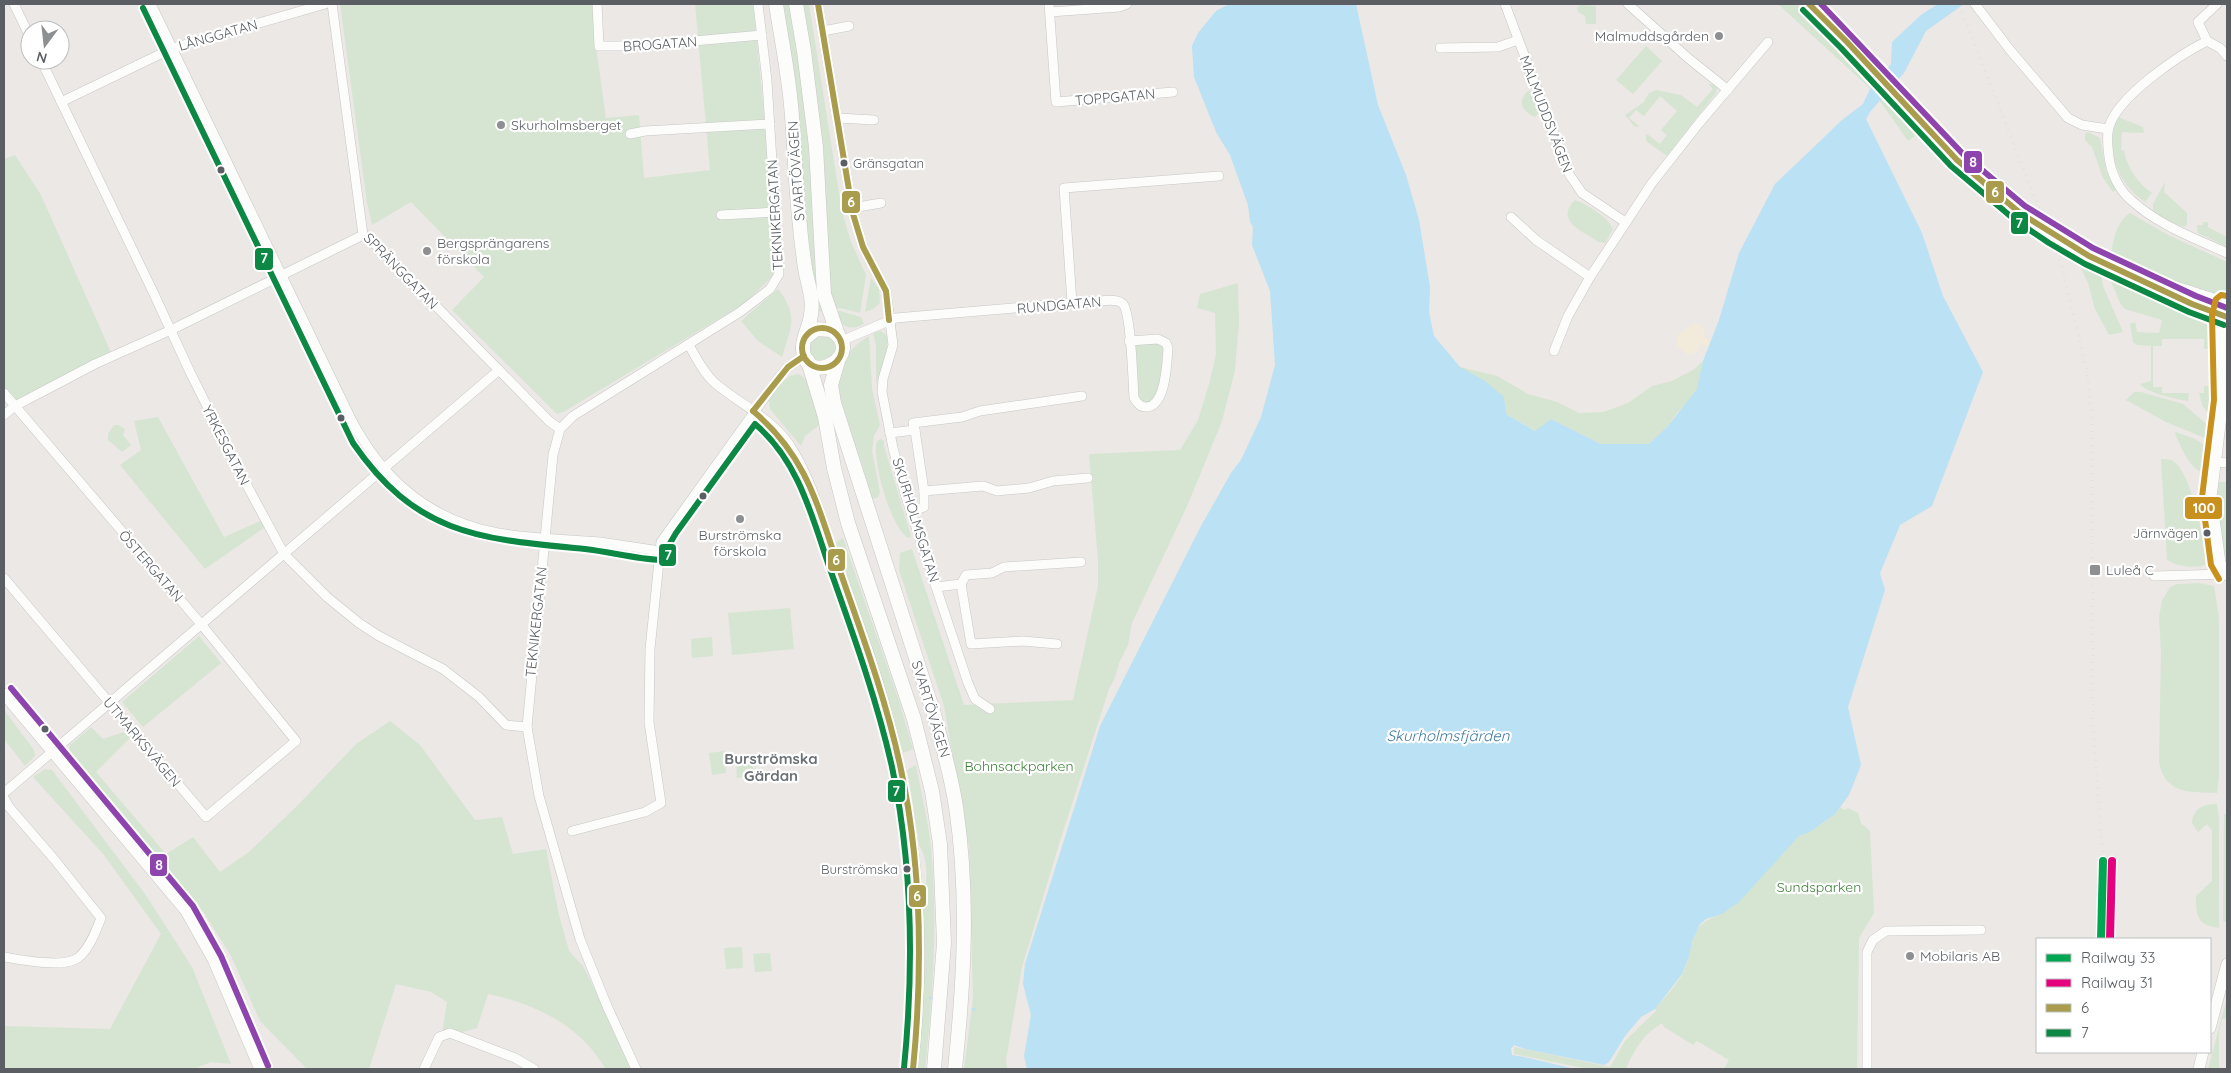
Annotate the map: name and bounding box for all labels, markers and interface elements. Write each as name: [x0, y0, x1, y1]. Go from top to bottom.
street label: LÅNGGATAN: [176, 15, 260, 55]
north arrow: [20, 20, 70, 70]
place label: Malmuddsgården: [1595, 27, 1709, 45]
marker: Malmuddsgården: [1713, 30, 1725, 42]
street label: BROGATAN: [622, 32, 698, 56]
text: N: [34, 48, 49, 68]
street label: MALMUDDSVÄGEN: [1515, 53, 1577, 175]
street label: TOPPGATAN: [1074, 85, 1156, 109]
place label: Skurholmsberget: [511, 116, 622, 134]
marker: Skurholmsberget: [495, 119, 507, 131]
street label: SVARTÖVÄGEN: [784, 120, 808, 222]
line badge: 8: [1963, 150, 1983, 174]
text: 8: [1969, 153, 1977, 171]
place label: Gränsgatan: [853, 155, 924, 171]
marker: Gränsgatan: [839, 158, 849, 168]
street label: TEKNIKERGATAN: [763, 159, 787, 271]
unlabelled marker: [216, 165, 226, 175]
line badge: 6: [1985, 180, 2005, 204]
text: 6: [1991, 183, 1999, 201]
line badge: 6: [841, 190, 861, 214]
text: 6: [847, 193, 855, 211]
line badge: 7: [2010, 211, 2029, 235]
text: 7: [2015, 214, 2023, 232]
street label: SPRÄNGGATAN: [360, 229, 442, 313]
place label: Bergsprängarens förskola: [437, 234, 549, 268]
marker: Bergsprängarens förskola: [421, 245, 433, 257]
line badge: 7: [254, 247, 274, 271]
text: 7: [260, 249, 268, 267]
street label: RUNDGATAN: [1016, 292, 1102, 318]
street label: YRKESGATAN: [198, 402, 254, 488]
unlabelled marker: [336, 413, 346, 423]
street label: SKURHOLMSGATAN: [888, 456, 944, 584]
unlabelled marker: [698, 491, 708, 501]
line badge: 100: [2184, 496, 2223, 520]
text: 100: [2193, 499, 2216, 517]
marker: Burströmska förskola: [734, 513, 746, 525]
place label: Järnvägen: [2133, 525, 2198, 541]
street label: ÖSTERGATAN: [115, 526, 187, 606]
place label: Burströmska förskola: [699, 526, 781, 560]
marker: Järnvägen: [2202, 528, 2212, 538]
line badge: 7: [658, 543, 677, 567]
text: 7: [664, 546, 672, 564]
line badge: 6: [827, 548, 846, 572]
text: 6: [832, 551, 840, 569]
place label: Luleå C: [2106, 561, 2154, 579]
marker: Luleå C: [2088, 563, 2102, 577]
street label: TEKNIKERGATAN: [521, 566, 551, 678]
street label: SVARTÖVÄGEN: [908, 658, 954, 760]
street label: UTMARKSVÄGEN: [99, 693, 185, 791]
unlabelled marker: [40, 724, 50, 734]
water label: Skurholmsfjärden: [1387, 726, 1510, 745]
district label: Burströmska Gärdan: [724, 749, 818, 785]
park label: Bohnsackparken: [964, 757, 1074, 775]
line badge: 7: [887, 779, 906, 803]
text: 7: [892, 782, 900, 800]
line badge: 8: [149, 853, 168, 877]
text: 8: [155, 856, 163, 874]
place label: Burströmska: [821, 861, 898, 877]
marker: Burströmska: [902, 864, 912, 874]
park label: Sundsparken: [1777, 878, 1861, 896]
line badge: 6: [908, 884, 927, 908]
text: 6: [913, 887, 921, 905]
legend: [2036, 938, 2211, 1053]
place label: Mobilaris AB: [1920, 947, 2000, 965]
text: Railway 33: [2081, 948, 2156, 967]
marker: Mobilaris AB: [1904, 950, 1916, 962]
text: Railway 31: [2081, 973, 2153, 992]
text: 6: [2081, 998, 2089, 1017]
text: 7: [2081, 1023, 2089, 1042]

